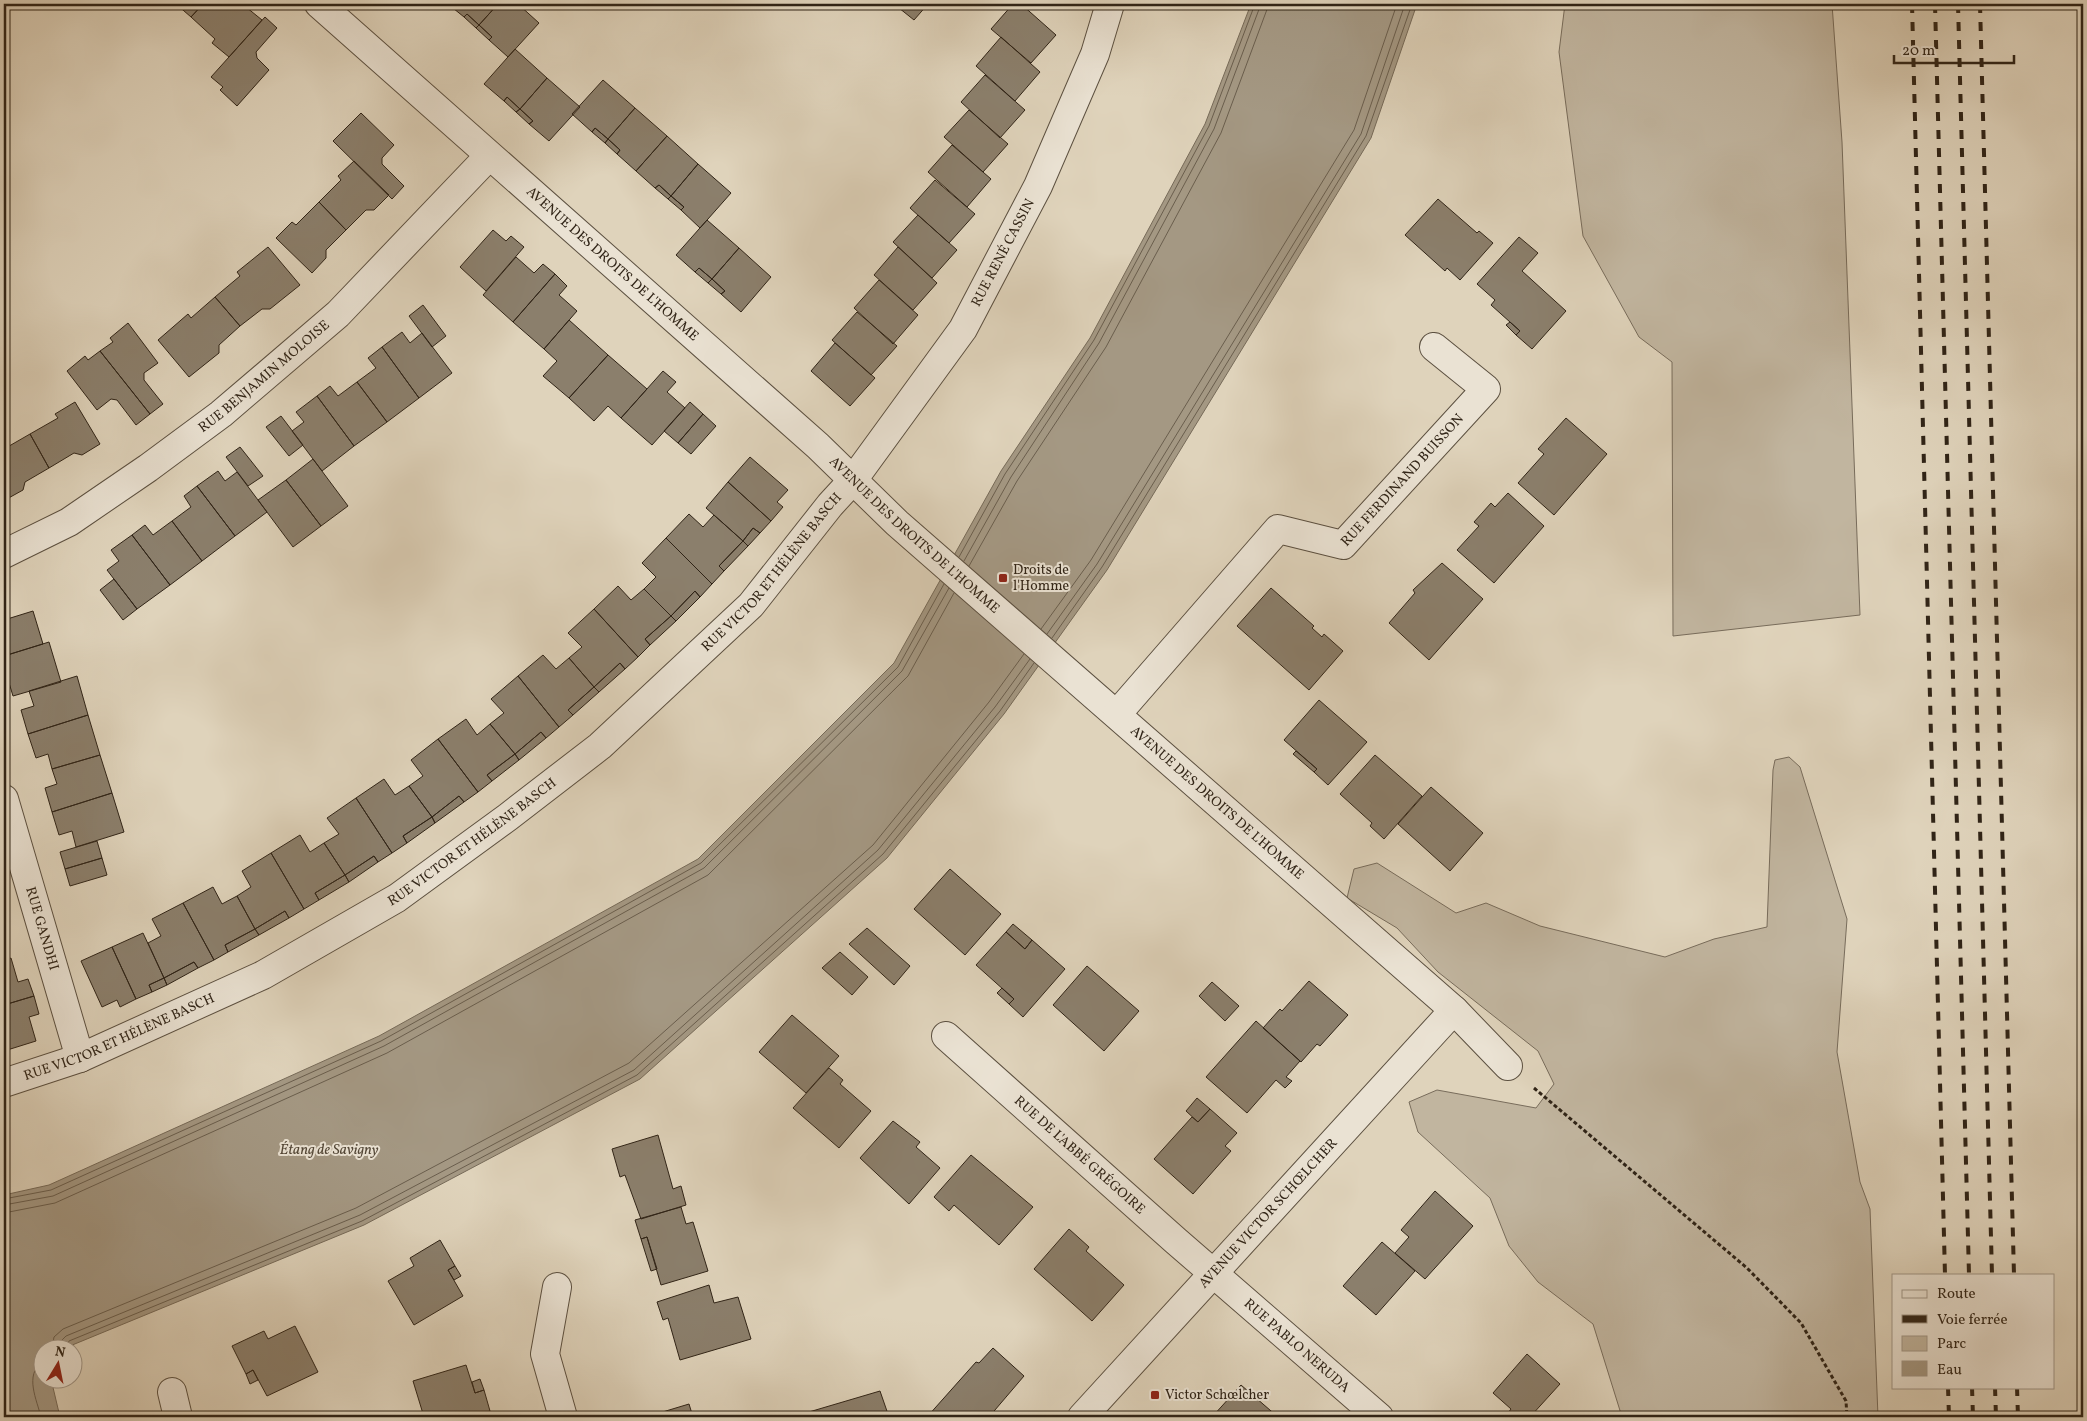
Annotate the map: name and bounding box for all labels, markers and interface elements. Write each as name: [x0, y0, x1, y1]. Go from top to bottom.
scale bar: [1894, 32, 2014, 64]
text: 20 m: [1902, 41, 1935, 62]
street label: AVENUE DES DROITS DE L'HOMME: [522, 182, 703, 346]
street label: RUE RENÉ CASSIN: [967, 195, 1039, 310]
street label: RUE BENJAMIN MOLOISE: [194, 316, 334, 437]
street label: RUE FERDINAND BUISSON: [1337, 410, 1468, 551]
street label: AVENUE DES DROITS DE L'HOMME: [825, 452, 1004, 618]
street label: RUE VICTOR ET HÉLÈNE BASCH: [697, 489, 846, 656]
place label: Droits de l'Homme: [1013, 561, 1070, 596]
marker: Droits de l'Homme: [997, 572, 1009, 584]
street label: AVENUE DES DROITS DE L'HOMME: [1126, 722, 1308, 884]
street label: RUE VICTOR ET HÉLÈNE BASCH: [384, 774, 560, 911]
street label: RUE GANDHI: [21, 885, 63, 973]
street label: RUE VICTOR ET HÉLÈNE BASCH: [21, 989, 218, 1085]
street label: RUE DE L'ABBÉ GRÉGOIRE: [1010, 1092, 1149, 1219]
street label: AVENUE VICTOR SCHŒLCHER: [1195, 1134, 1342, 1293]
water label: Étang de Savigny: [280, 1140, 379, 1161]
legend: [1892, 1274, 2054, 1388]
text: Route: [1937, 1284, 1976, 1305]
street label: RUE PABLO NERUDA: [1240, 1294, 1354, 1397]
text: Voie ferrée: [1937, 1310, 2008, 1331]
text: Parc: [1937, 1334, 1966, 1355]
north arrow: [32, 1338, 82, 1388]
text: N: [53, 1342, 67, 1363]
text: Eau: [1937, 1360, 1962, 1381]
place label: Victor Schœlcher: [1165, 1386, 1269, 1405]
marker: Victor Schœlcher: [1149, 1389, 1161, 1401]

